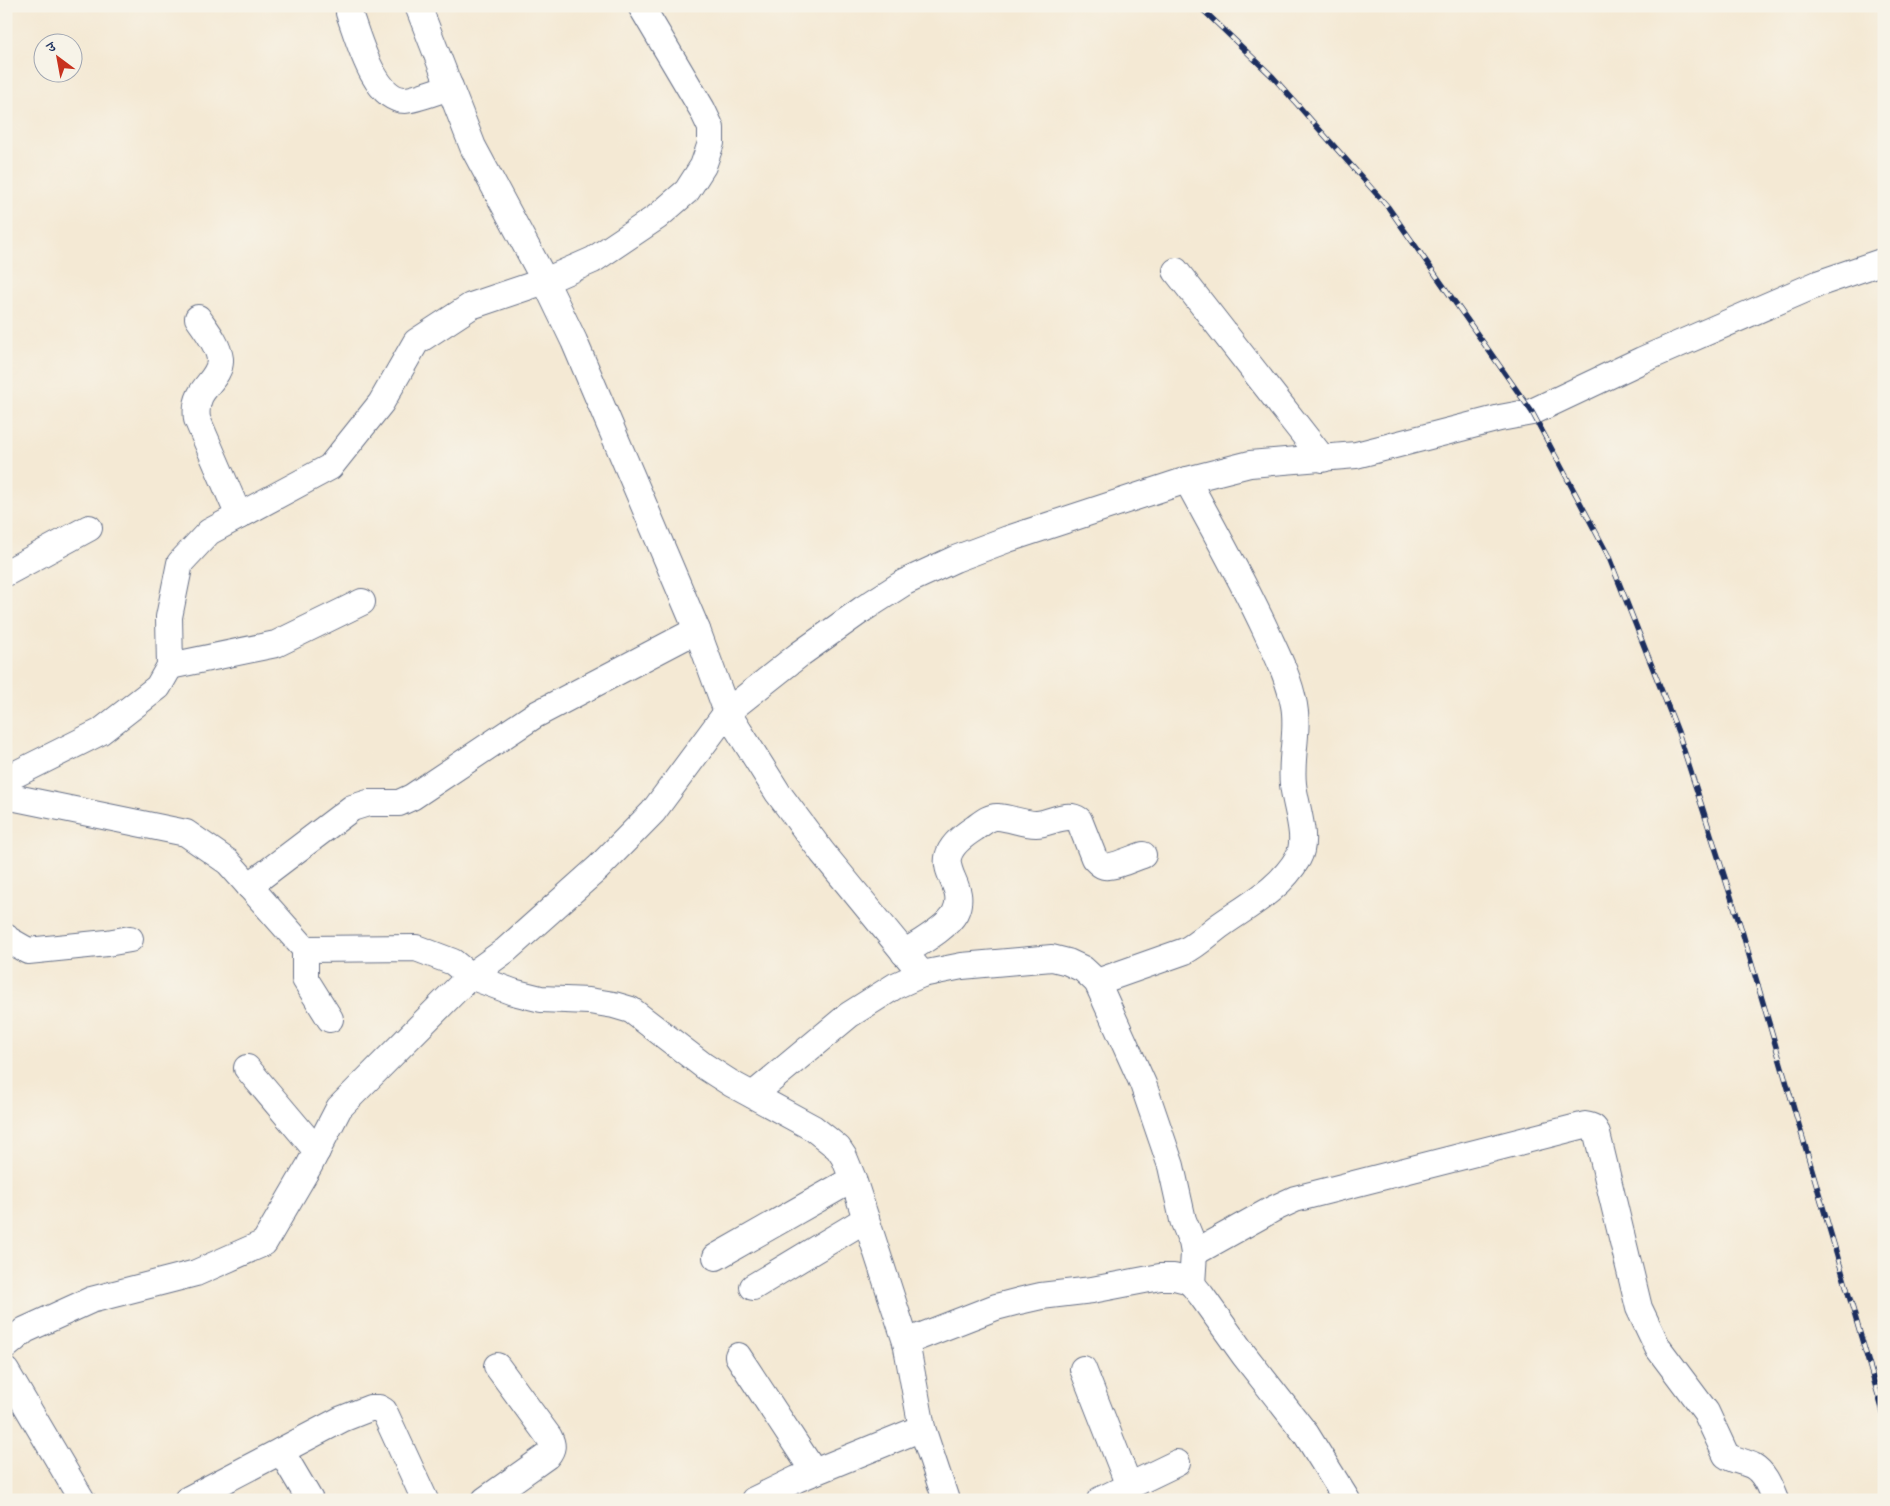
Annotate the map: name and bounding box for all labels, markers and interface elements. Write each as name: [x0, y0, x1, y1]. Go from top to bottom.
north arrow: [32, 32, 82, 82]
text: उ: [43, 38, 60, 57]

